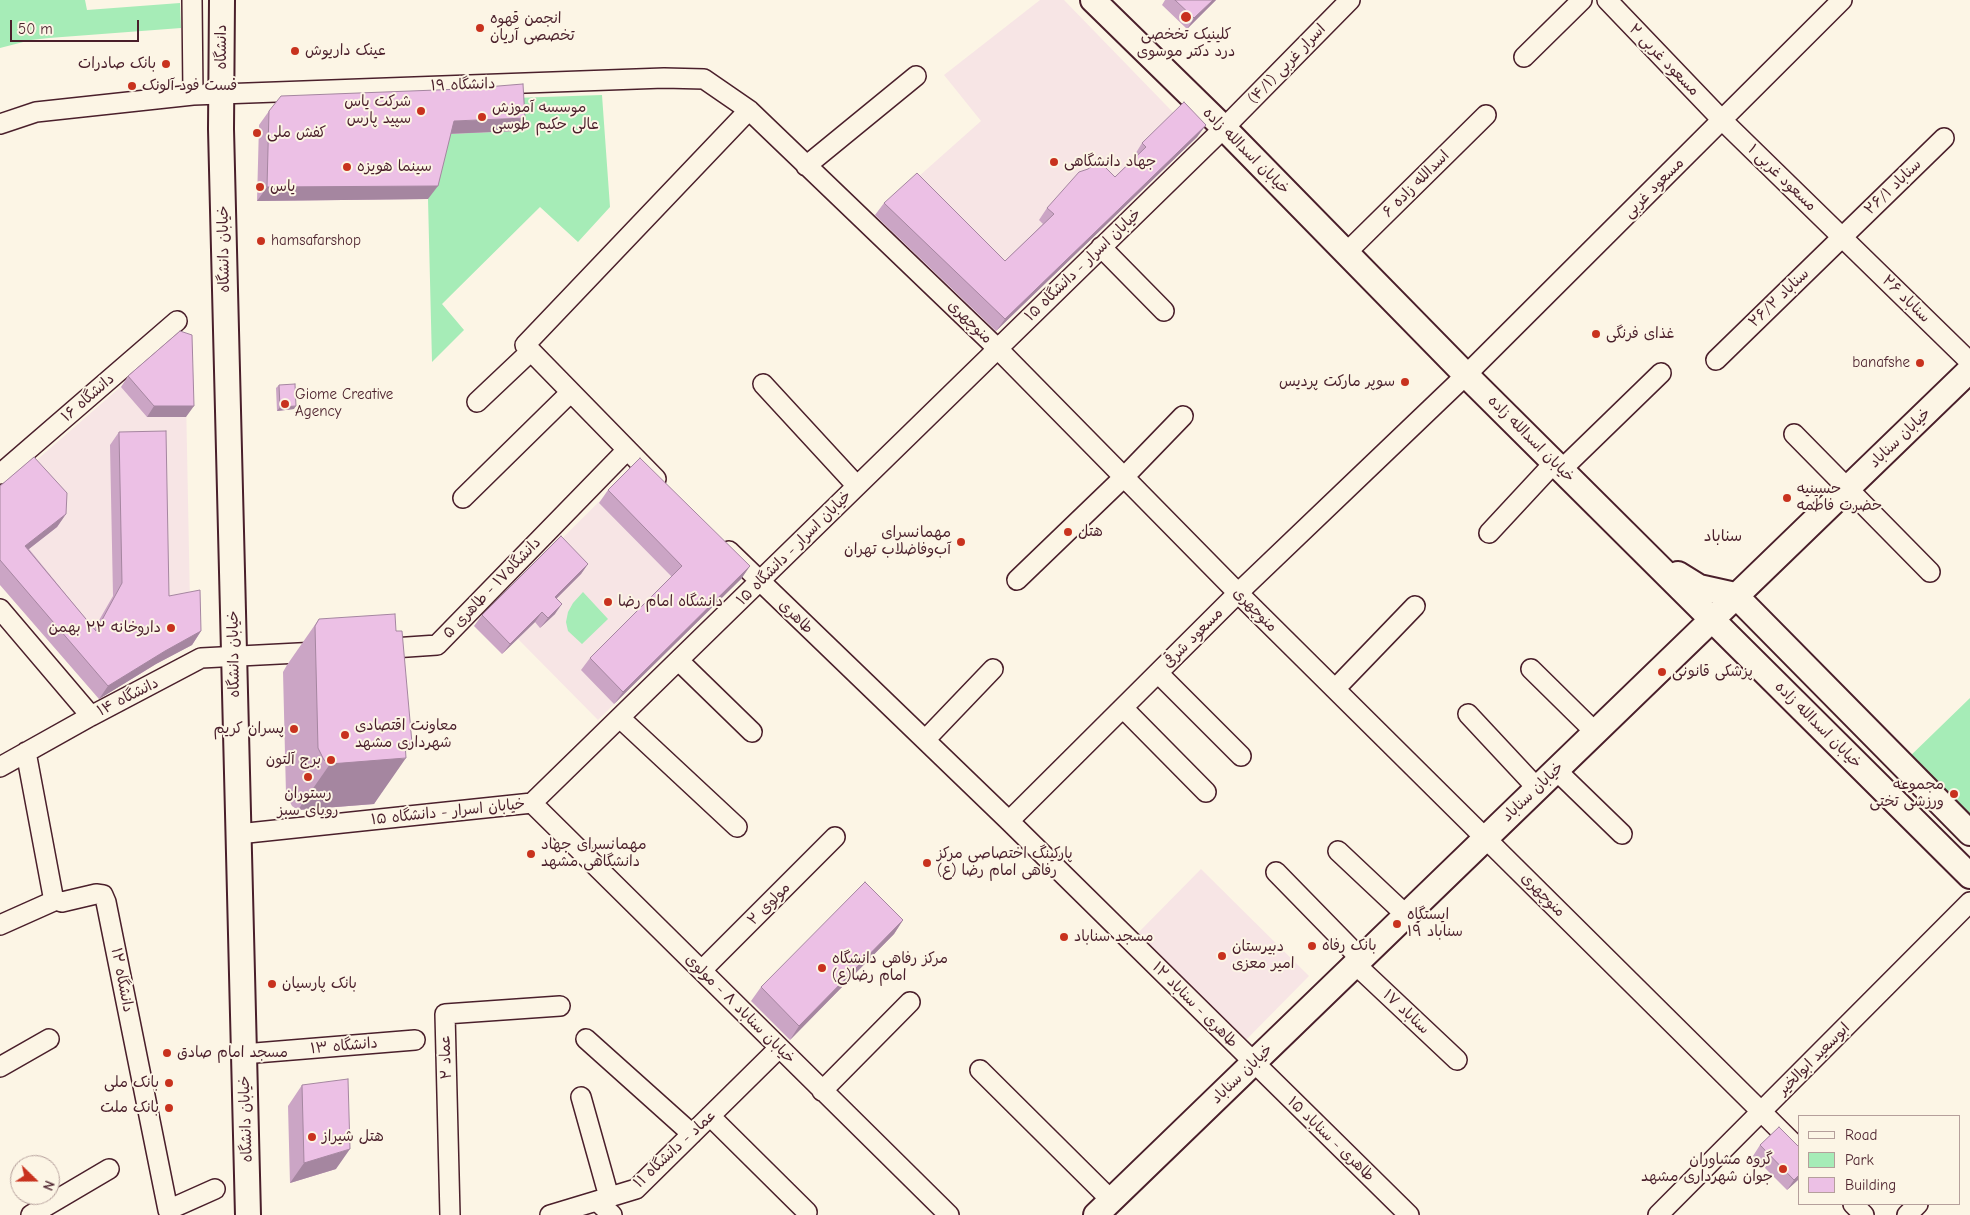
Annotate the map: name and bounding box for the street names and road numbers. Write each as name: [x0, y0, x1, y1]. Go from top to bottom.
street label: اسرار غربی (۴/۱): [1244, 20, 1330, 108]
street label: مسعود غربی ۲: [1625, 20, 1703, 100]
street label: دانشگاه: [213, 25, 231, 69]
street label: دانشگاه ۱۹: [430, 75, 496, 95]
street label: خیابان اسدالله زاده: [1199, 104, 1293, 198]
street label: مسعود غربی ۱: [1744, 141, 1820, 215]
street label: اسدالله زاده ۶: [1379, 147, 1453, 221]
street label: مسعود غربی: [1620, 154, 1688, 222]
street label: سناباد ۲۶/۱: [1861, 155, 1925, 219]
street label: خیابان دانشگاه: [214, 205, 234, 293]
street label: خیابان اسرار - دانشگاه ۱۵: [1021, 205, 1145, 325]
street label: سناباد ۲۶/۲: [1745, 265, 1813, 331]
street label: سناباد ۲۶: [1878, 272, 1934, 326]
street label: منوچهری: [944, 296, 996, 348]
street label: دانشگاه ۱۶: [58, 370, 118, 426]
street label: خیابان اسدالله زاده: [1484, 392, 1578, 486]
street label: خیابان سناباد: [1866, 404, 1934, 472]
street label: خیابان اسرار - دانشگاه ۱۵: [733, 487, 855, 609]
street label: دانشگاه۱۷ - طاهری ۵: [439, 534, 545, 642]
street label: منوچهری: [1229, 584, 1281, 636]
street label: طاهری: [775, 596, 817, 638]
street label: مسعود شرقی: [1159, 604, 1227, 672]
street label: خیابان دانشگاه: [224, 610, 244, 698]
street label: دانشگاه ۱۴: [94, 674, 162, 720]
street label: خیابان اسدالله زاده: [1771, 678, 1865, 772]
street label: خیابان سناباد: [1499, 758, 1567, 826]
street label: خیابان اسرار - دانشگاه ۱۵: [370, 795, 526, 829]
street label: منوچهری: [1517, 869, 1569, 921]
street label: مولوی ۲: [744, 879, 794, 929]
street label: دانشگاه ۱۲: [107, 946, 137, 1014]
street label: خیابان سناباد ۸ - مولوی: [681, 950, 799, 1068]
street label: طاهری - سناباد ۱۲: [1148, 958, 1242, 1052]
street label: سناباد ۱۷: [1379, 986, 1433, 1038]
street label: ابوسعید ابوالخیر: [1774, 1019, 1854, 1099]
street label: دانشگاه ۱۳: [310, 1034, 378, 1058]
street label: عماد ۲: [436, 1034, 456, 1080]
street label: خیابان سناباد: [1208, 1040, 1276, 1108]
street label: خیابان دانشگاه: [235, 1075, 257, 1163]
street label: طاهری - سناباد ۱۵: [1284, 1093, 1378, 1185]
street label: عماد - دانشگاه ۱۱: [630, 1106, 720, 1192]

